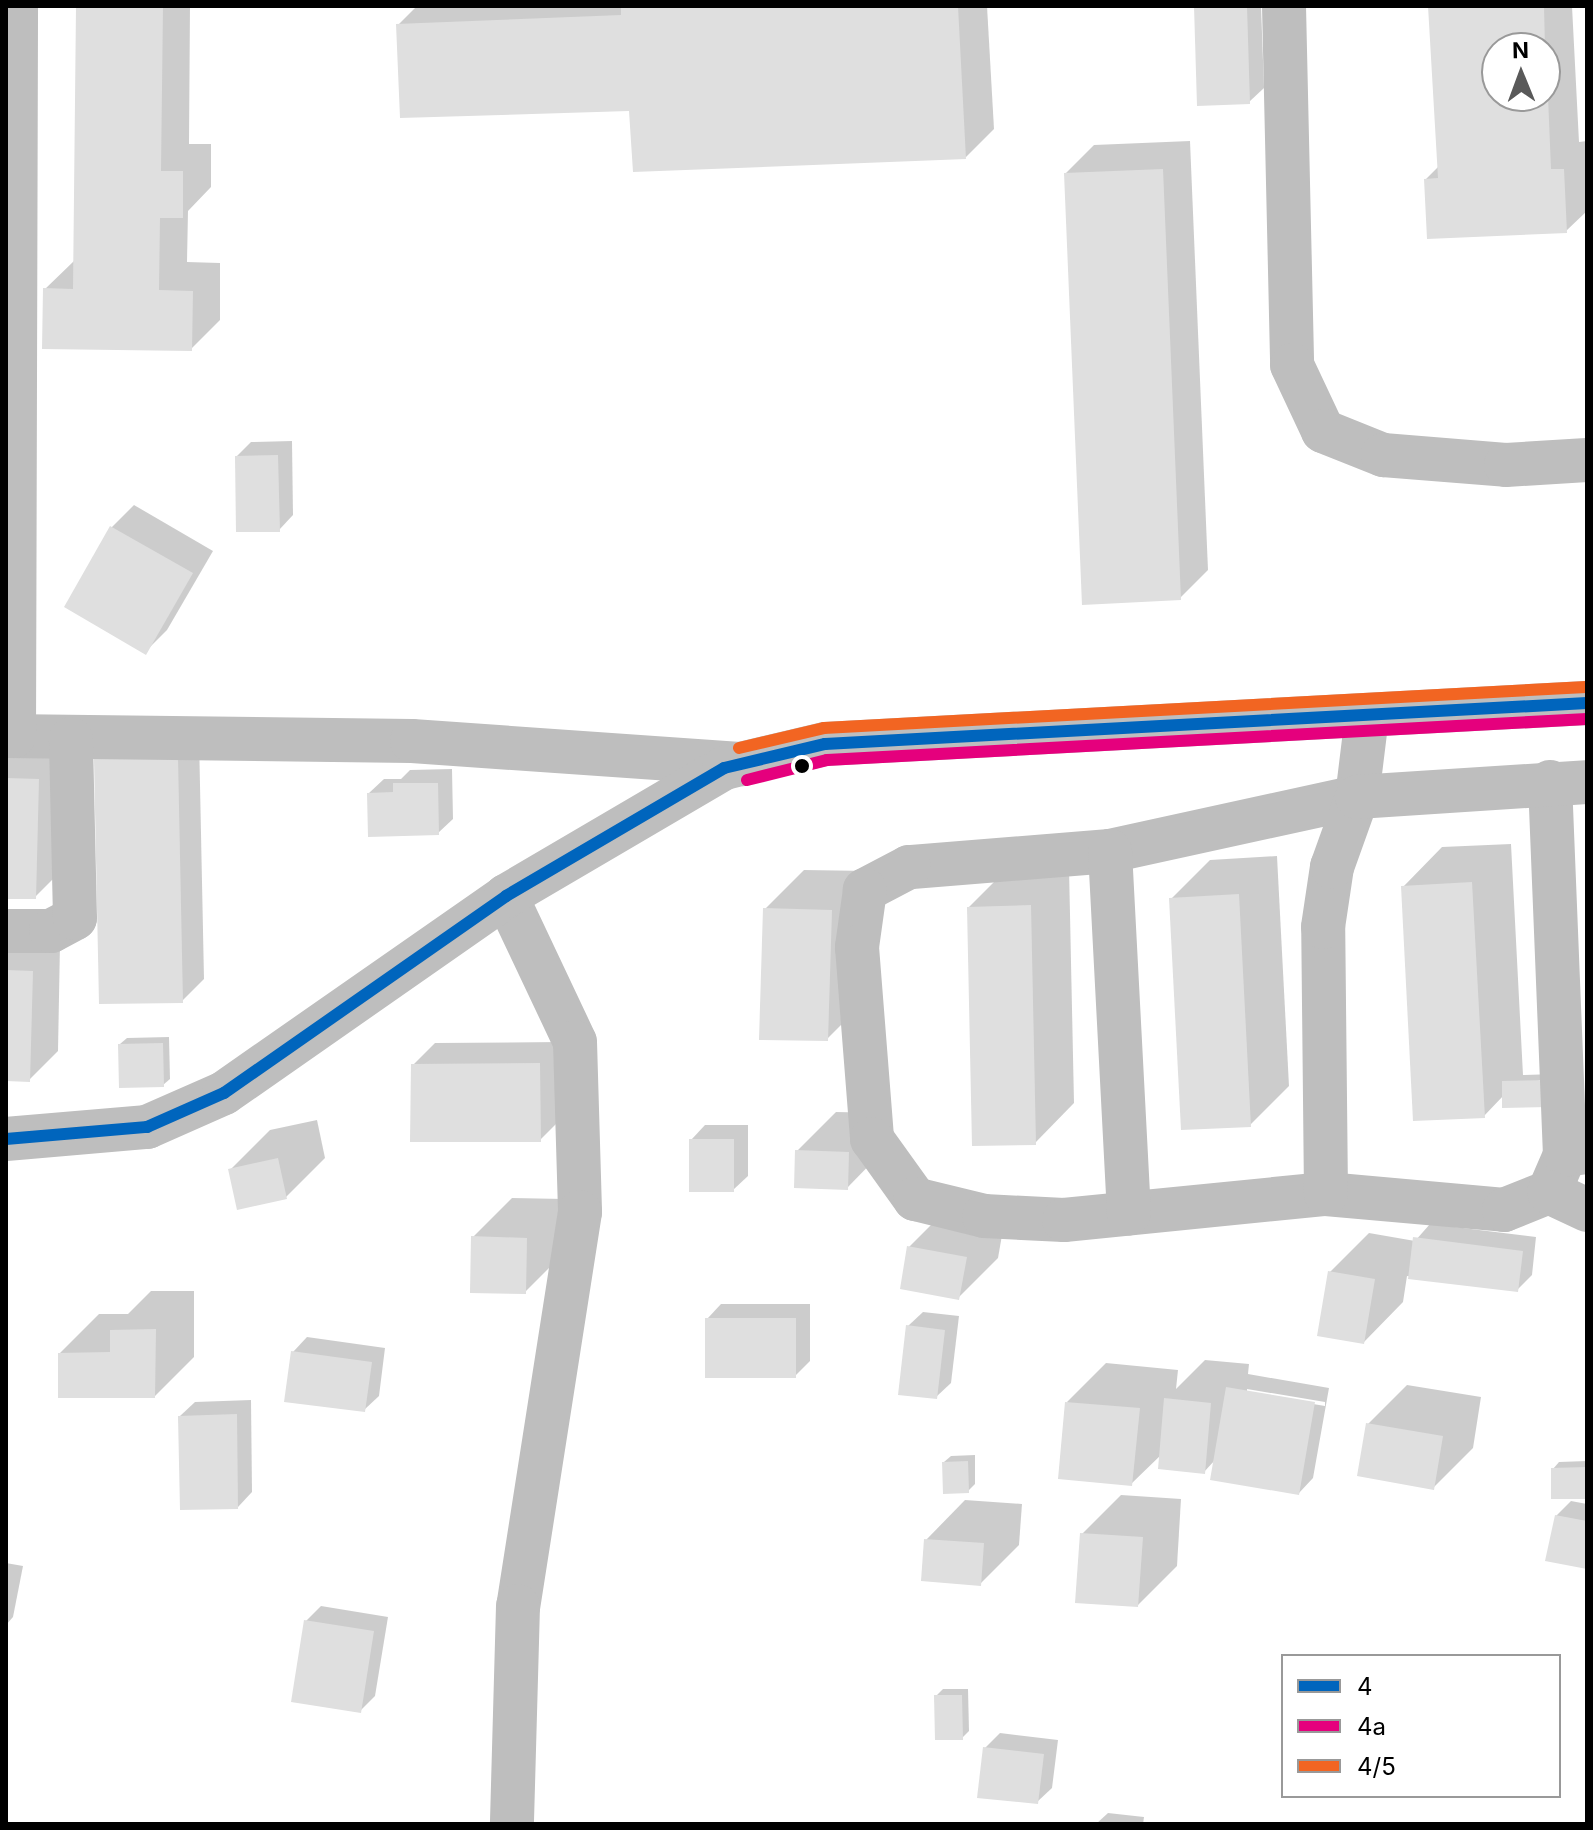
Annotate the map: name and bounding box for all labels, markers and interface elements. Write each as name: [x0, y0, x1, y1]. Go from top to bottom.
north arrow: [1481, 32, 1561, 112]
text: N: [1512, 37, 1529, 63]
unlabelled marker: [794, 758, 810, 774]
legend: [1281, 1654, 1561, 1798]
text: 4: [1357, 1672, 1373, 1701]
text: 4а: [1357, 1712, 1386, 1741]
text: 4/5: [1357, 1752, 1396, 1781]

